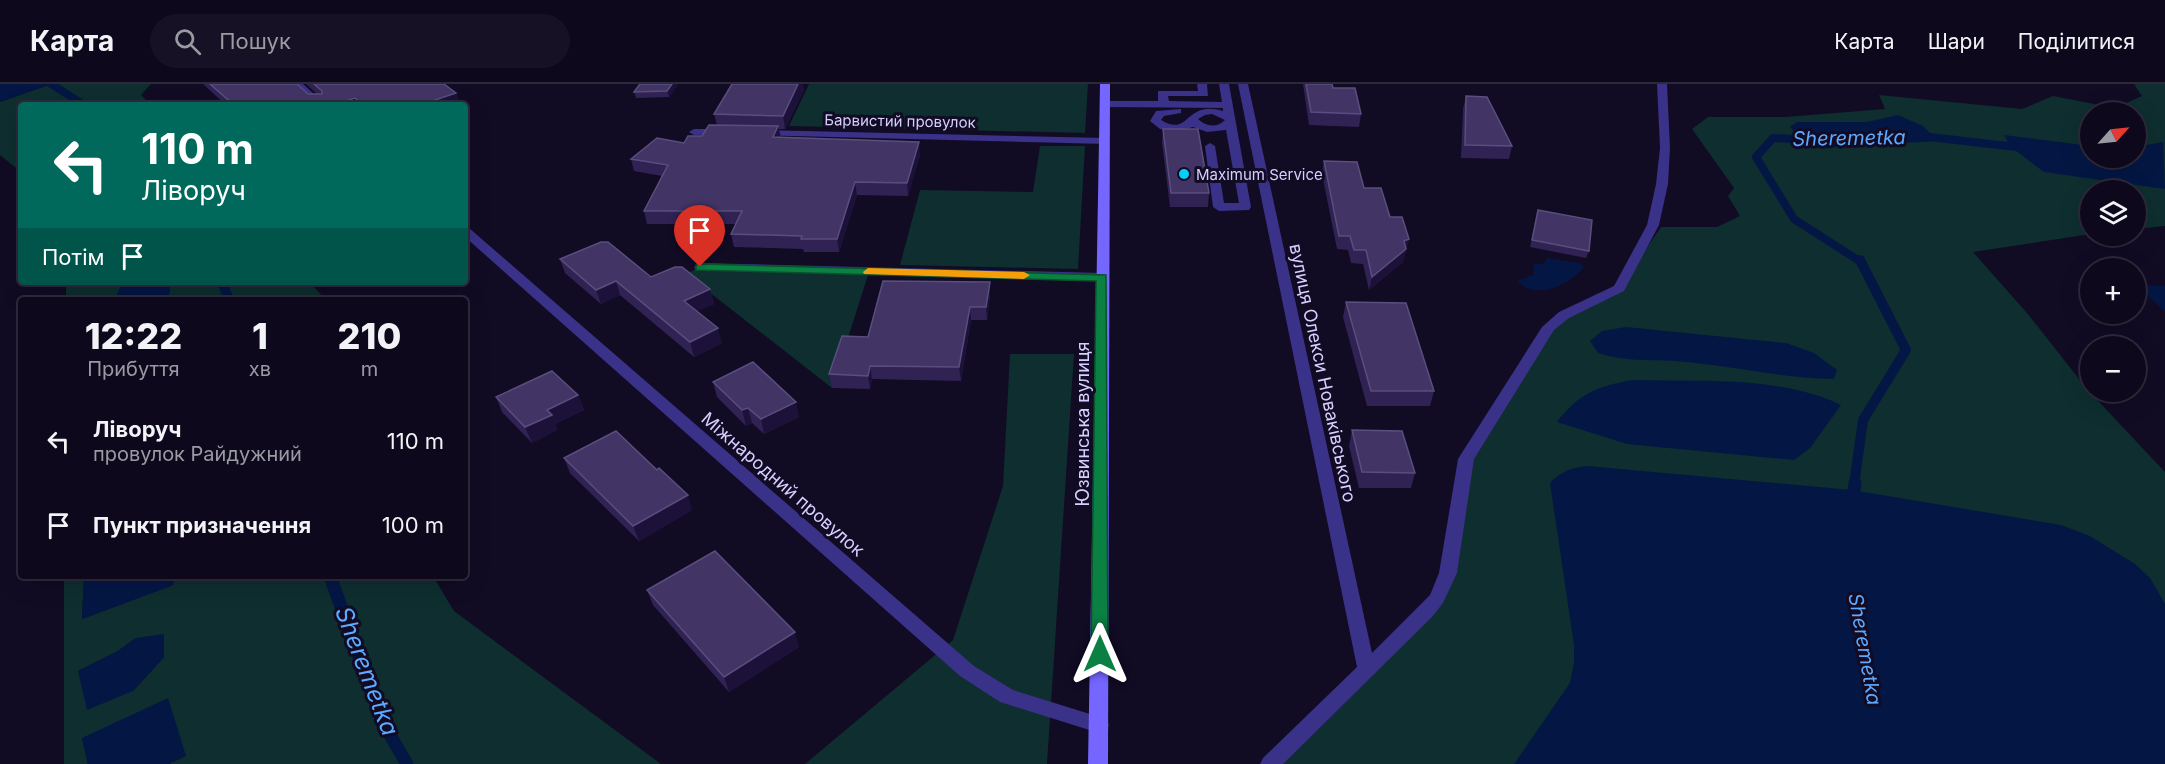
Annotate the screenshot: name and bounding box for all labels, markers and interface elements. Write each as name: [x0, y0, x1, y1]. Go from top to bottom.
search box: [150, 14, 570, 68]
text: Карта: [30, 24, 114, 58]
icon: search: [171, 25, 204, 58]
text: Пошук: [219, 28, 291, 54]
text: Карта: [1834, 29, 1895, 54]
text: Шари: [1928, 29, 1985, 54]
text: Поділитися: [2018, 29, 2135, 54]
north arrow: [2080, 102, 2146, 168]
map controls: [2080, 102, 2146, 402]
street label: Барвистий провулок: [824, 110, 976, 132]
text: 110 m: [141, 123, 254, 174]
water label: Sheremetka: [1792, 125, 1906, 151]
icon: left: [42, 126, 120, 204]
place label: Maximum Service: [1196, 165, 1323, 184]
marker: Maximum Service: [1177, 167, 1191, 181]
text: Ліворуч: [141, 174, 246, 207]
button: layers: [2080, 180, 2146, 246]
pin: [674, 205, 725, 267]
icon: arrive: [683, 214, 716, 247]
icon: arrive: [116, 240, 149, 273]
street label: вулиця Олекси Новаківського: [1285, 242, 1361, 504]
text: Потім: [42, 244, 104, 270]
button: +: [2080, 258, 2146, 324]
text: 12:22: [85, 314, 182, 358]
text: 1: [252, 314, 268, 358]
text: 210: [338, 314, 401, 358]
button: −: [2080, 336, 2146, 402]
street label: Юзвинська вулиця: [1072, 341, 1093, 507]
text: Прибуття: [87, 357, 180, 381]
text: хв: [249, 357, 271, 381]
text: m: [361, 357, 378, 381]
street label: Міжнародний провулок: [697, 408, 869, 561]
text: Ліворуч: [93, 416, 181, 442]
icon: left: [42, 425, 75, 458]
text: 110 m: [387, 428, 444, 454]
text: провулок Райдужний: [93, 442, 302, 466]
icon: arrive: [42, 509, 75, 542]
text: Пункт призначення: [93, 512, 311, 538]
text: 100 m: [382, 512, 444, 538]
water label: Sheremetka: [1843, 591, 1887, 707]
water label: Sheremetka: [329, 602, 405, 740]
position arrow: [1068, 622, 1132, 686]

